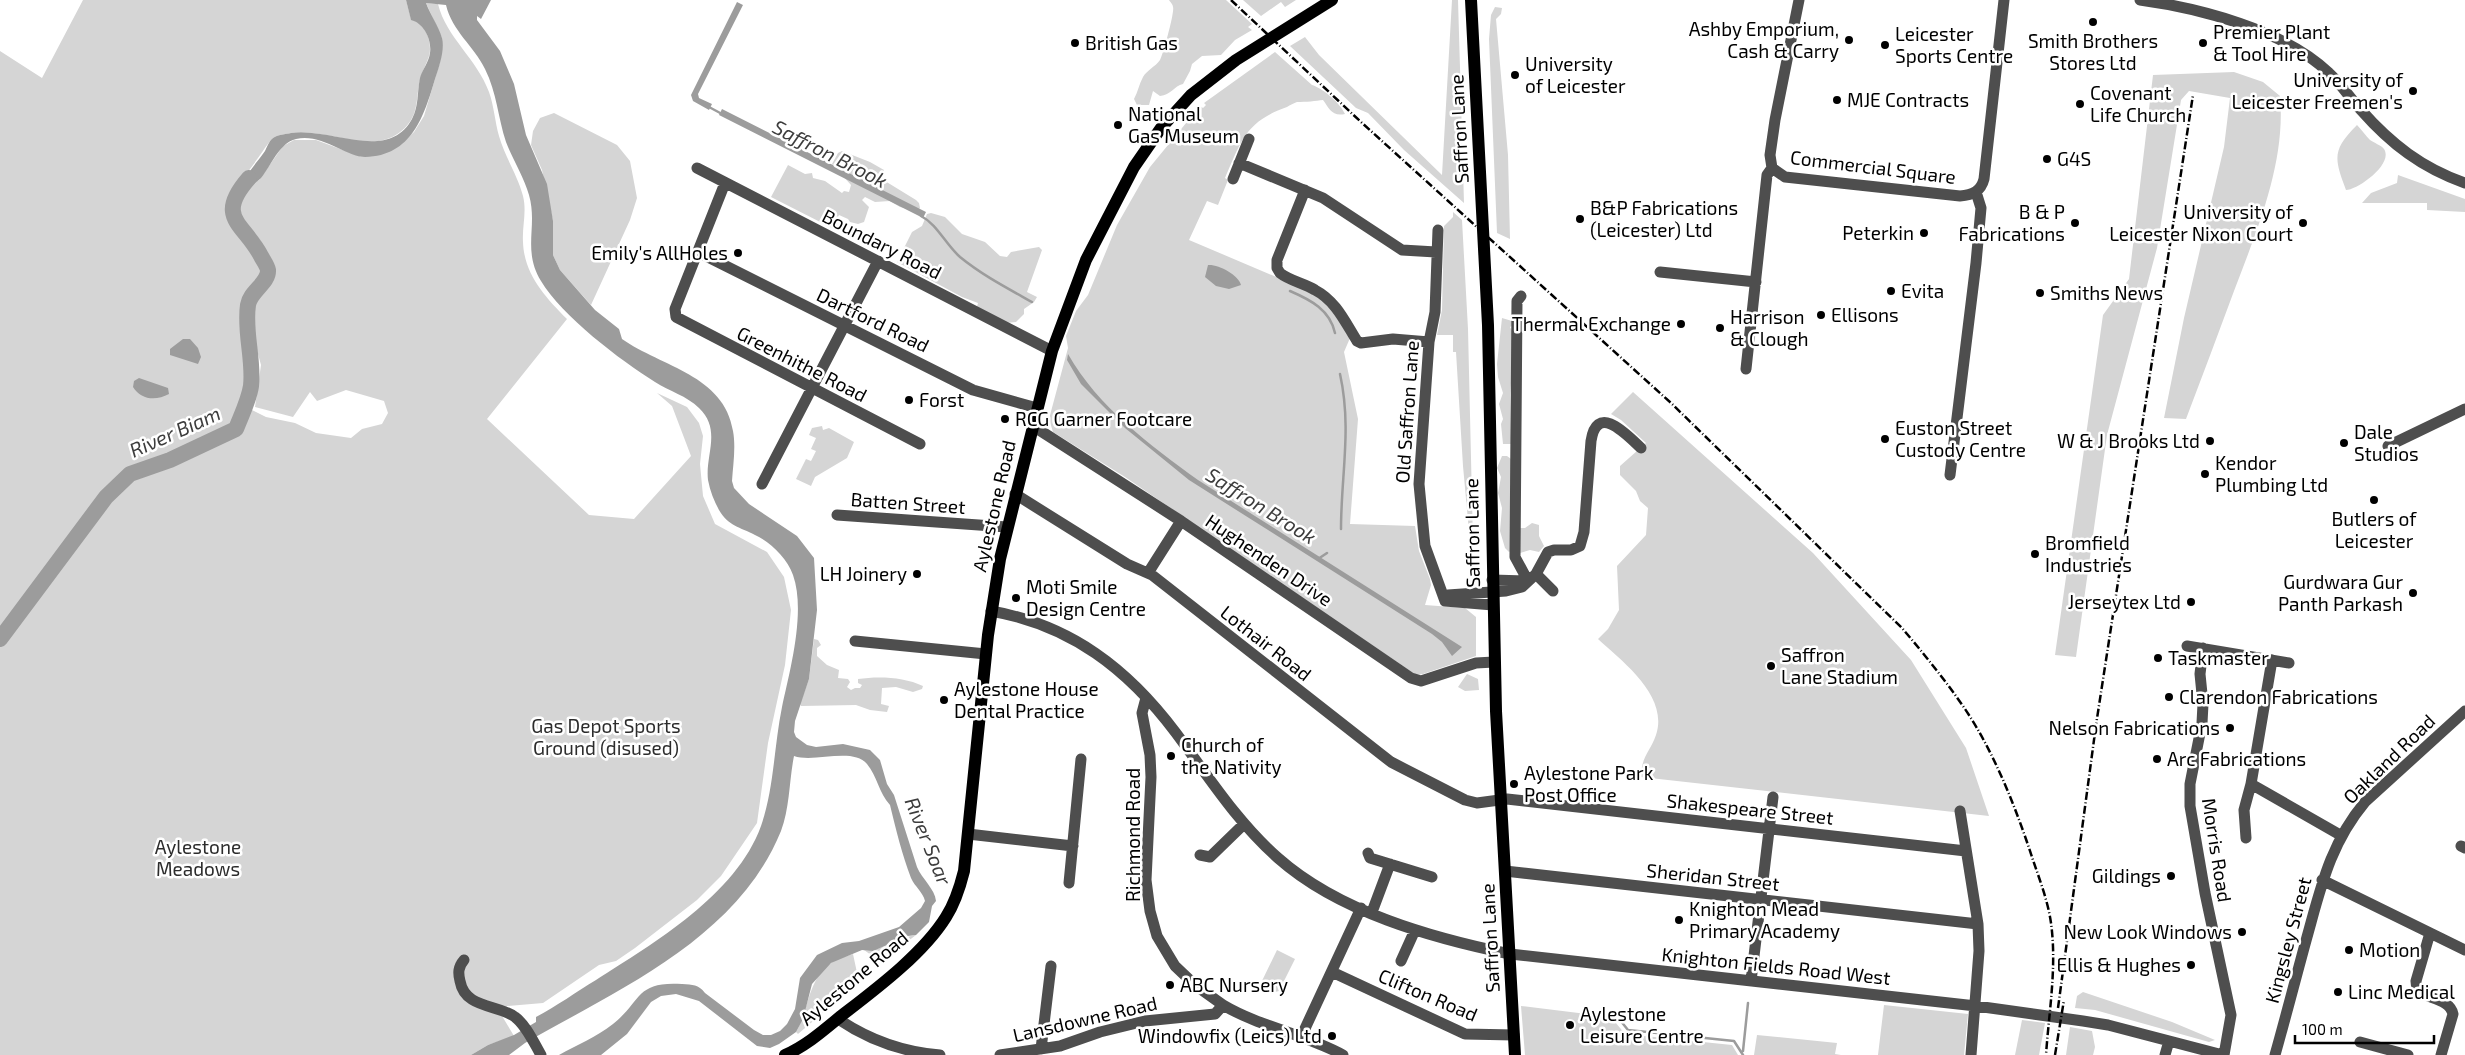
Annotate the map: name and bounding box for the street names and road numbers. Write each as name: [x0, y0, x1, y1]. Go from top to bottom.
street label: Saffron Lane: [1444, 74, 1473, 184]
street label: Commercial Square: [1789, 145, 1957, 188]
street label: Boundary Road: [819, 204, 946, 284]
street label: Dartford Road: [813, 282, 933, 357]
street label: Greenhithe Road: [733, 321, 871, 406]
street label: Old Saffron Lane: [1390, 340, 1423, 484]
street label: Aylestone Road: [967, 438, 1020, 574]
street label: Saffron Lane: [1459, 478, 1484, 588]
street label: Batten Street: [850, 487, 966, 518]
street label: Hughenden Drive: [1202, 509, 1337, 610]
street label: Lothair Road: [1216, 600, 1316, 685]
street label: Oakland Road: [2338, 709, 2439, 808]
street label: Richmond Road: [1121, 768, 1144, 902]
street label: Shakespeare Street: [1665, 788, 1835, 829]
street label: Morris Road: [2198, 796, 2237, 904]
street label: Sheridan Street: [1645, 858, 1781, 895]
street label: Kingsley Street: [2260, 874, 2315, 1005]
street label: Saffron Lane: [1475, 883, 1504, 993]
street label: Aylestone Road: [795, 926, 913, 1030]
street label: Knighton Fields Road West: [1660, 942, 1892, 989]
street label: Clifton Road: [1375, 963, 1481, 1026]
street label: Lansdowne Road: [1010, 991, 1159, 1046]

